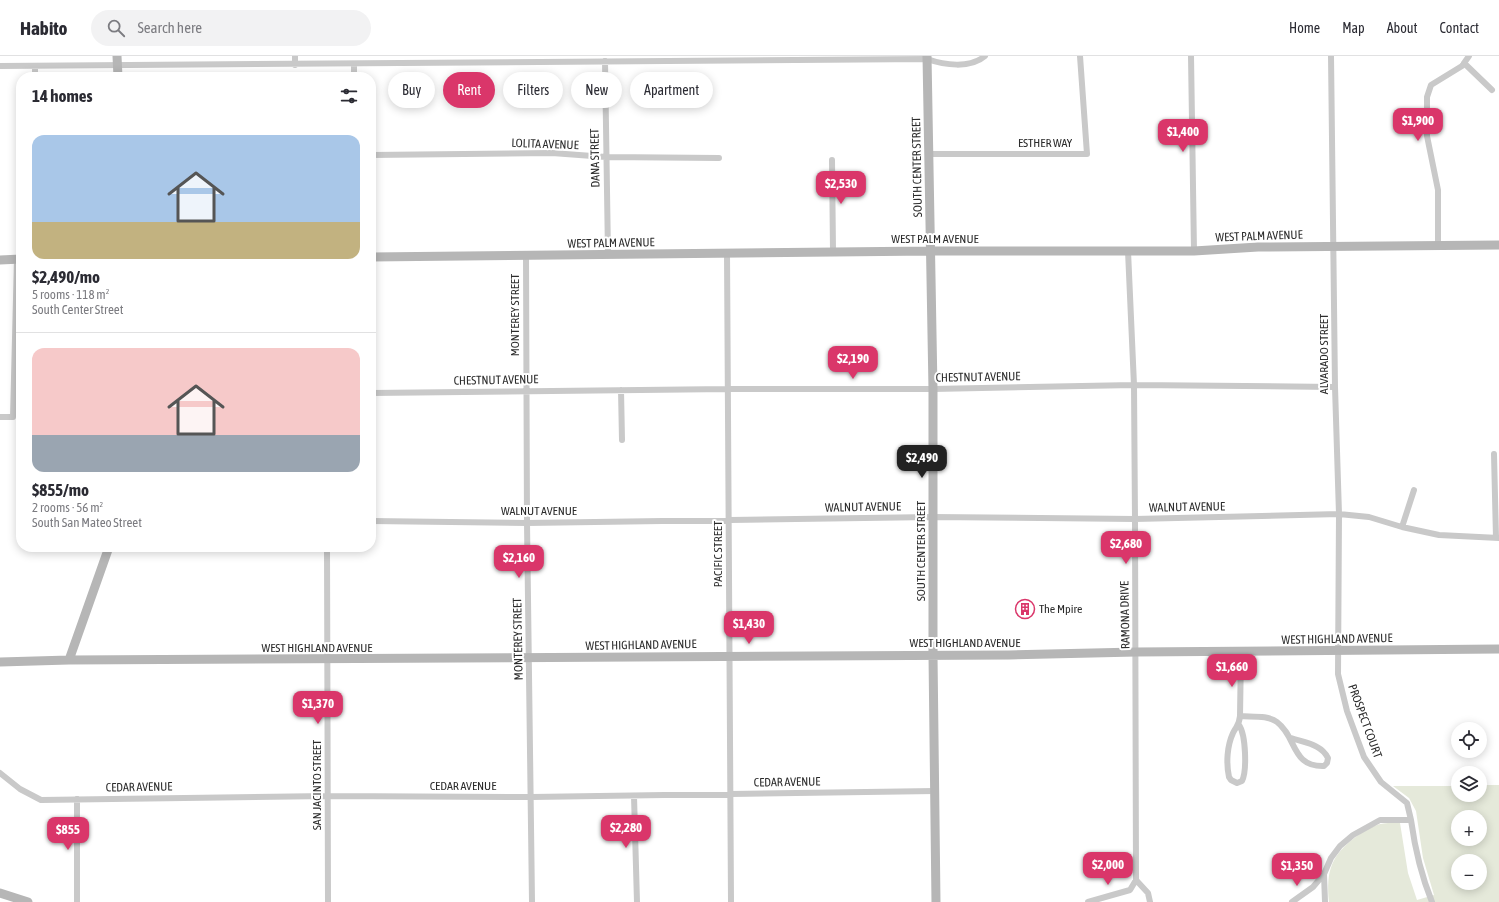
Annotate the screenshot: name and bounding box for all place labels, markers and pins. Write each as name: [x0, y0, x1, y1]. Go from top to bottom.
pin: $1,900: [1385, 108, 1451, 142]
pin: $1,400: [1150, 119, 1216, 153]
pin: $2,530: [808, 171, 874, 205]
pin: $2,190: [820, 346, 886, 380]
pin: $2,490: [889, 445, 955, 479]
pin: $2,680: [1093, 531, 1159, 565]
pin: $2,160: [486, 545, 552, 579]
building icon: The Mpire: [1014, 598, 1036, 620]
place label: The Mpire: [1039, 602, 1082, 616]
pin: $1,430: [716, 611, 782, 645]
pin: $1,660: [1199, 654, 1265, 688]
pin: $1,370: [285, 691, 351, 725]
pin: $2,280: [593, 815, 659, 849]
pin: $855: [44, 817, 92, 851]
pin: $2,000: [1075, 852, 1141, 886]
pin: $1,350: [1264, 853, 1330, 887]

